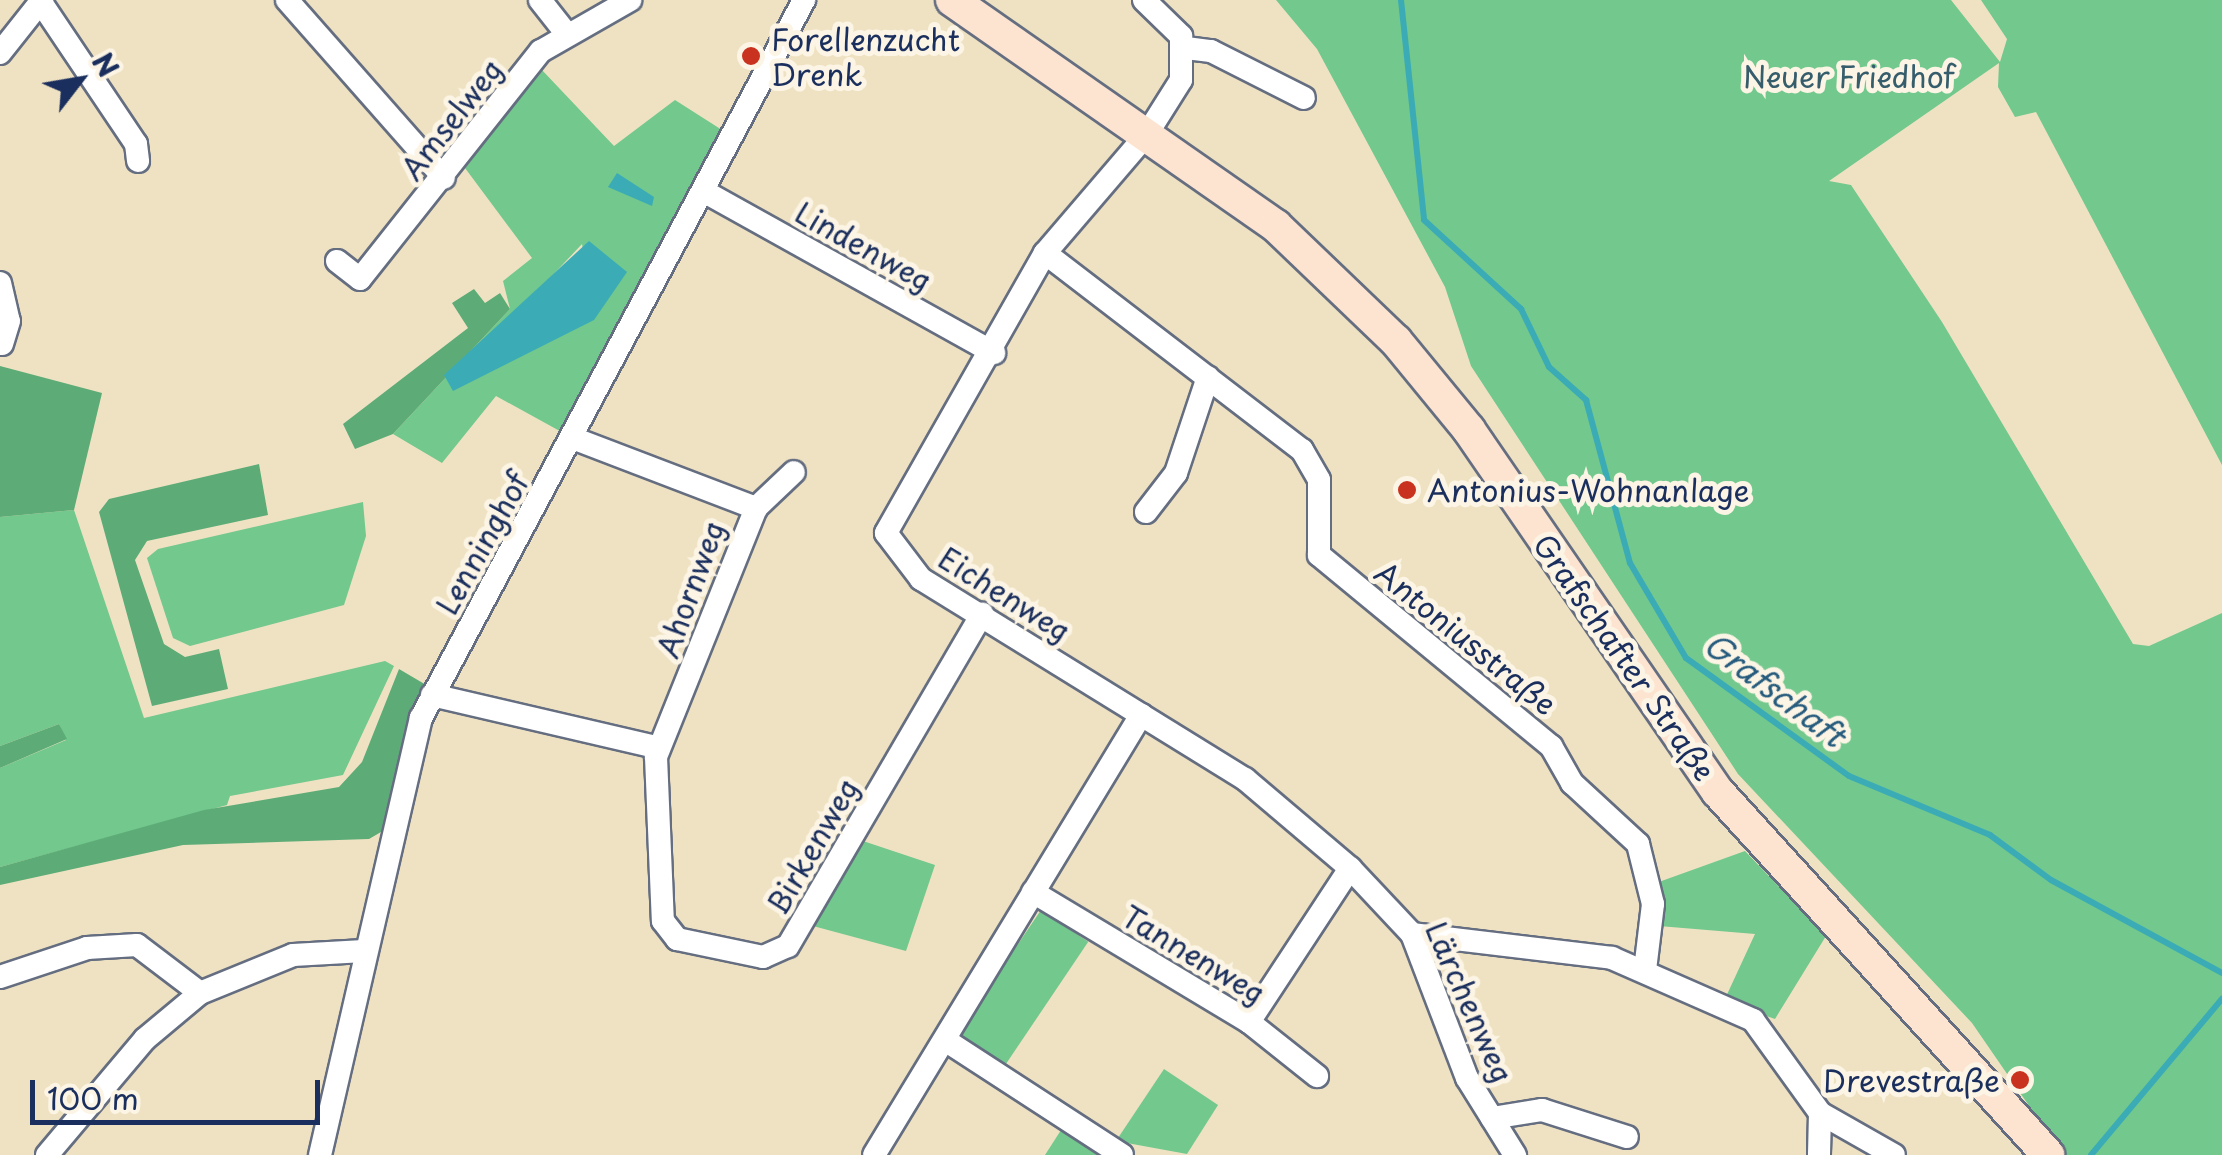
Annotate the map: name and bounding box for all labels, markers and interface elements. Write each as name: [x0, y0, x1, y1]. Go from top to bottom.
place label: Forellenzucht Drenk: [771, 21, 960, 92]
north arrow: [30, 30, 130, 130]
text: N: [82, 44, 130, 85]
marker: Forellenzucht Drenk: [740, 45, 762, 67]
street label: Amselweg: [393, 51, 509, 187]
park label: Neuer Friedhof: [1743, 58, 1955, 94]
street label: Lindenweg: [789, 194, 939, 298]
street label: Lenninghof: [428, 466, 536, 620]
place label: Antonius-Wohnanlage: [1427, 472, 1749, 508]
marker: Antonius-Wohnanlage: [1396, 479, 1418, 501]
street label: Ahornweg: [649, 516, 731, 662]
street label: Grafschafter Straße: [1526, 526, 1724, 788]
street label: Eichenweg: [932, 539, 1078, 649]
street label: Antoniusstraße: [1368, 554, 1564, 722]
water label: Grafschaft: [1697, 624, 1853, 754]
street label: Birkenweg: [759, 772, 865, 920]
street label: Tannenweg: [1116, 897, 1272, 1011]
street label: Lärchenweg: [1419, 916, 1521, 1088]
scale bar: [35, 1060, 325, 1122]
place label: Drevestraße: [1823, 1062, 2000, 1098]
marker: Drevestraße: [2009, 1069, 2031, 1091]
text: 100 m: [47, 1075, 139, 1120]

